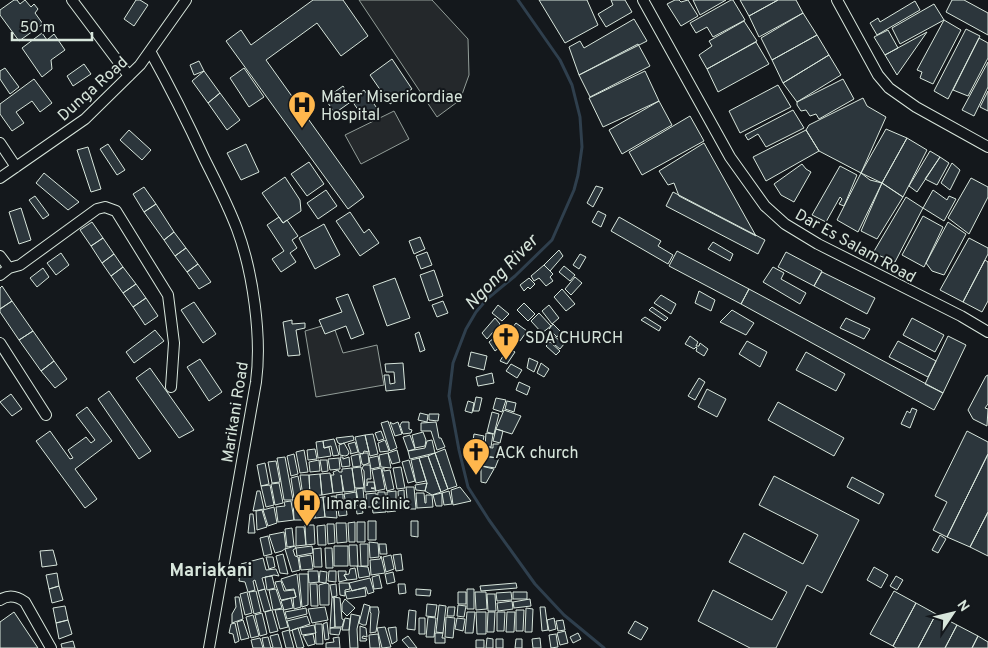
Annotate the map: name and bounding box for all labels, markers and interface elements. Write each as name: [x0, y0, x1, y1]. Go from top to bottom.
scale bar: [12, 10, 92, 42]
text: 50 m: [20, 19, 55, 38]
street label: Dunga Road: [54, 53, 133, 126]
place label: Mater Misericordiae Hospital: [321, 88, 463, 126]
hospital icon: Mater Misericordiae Hospital: [287, 90, 317, 129]
street label: Dar Es Salam Road: [791, 205, 919, 288]
water label: Ngong River: [460, 229, 545, 316]
church icon: SDA CHURCH: [491, 322, 521, 361]
place label: SDA CHURCH: [525, 329, 623, 349]
street label: Marikani Road: [218, 360, 254, 464]
church icon: ACK church: [461, 437, 491, 476]
place label: ACK church: [495, 444, 579, 464]
hospital icon: Imara Clinic: [292, 488, 322, 527]
place label: Imara Clinic: [326, 495, 411, 515]
district label: Mariakani: [170, 560, 252, 583]
north arrow: [928, 588, 978, 638]
text: N: [953, 597, 972, 615]

